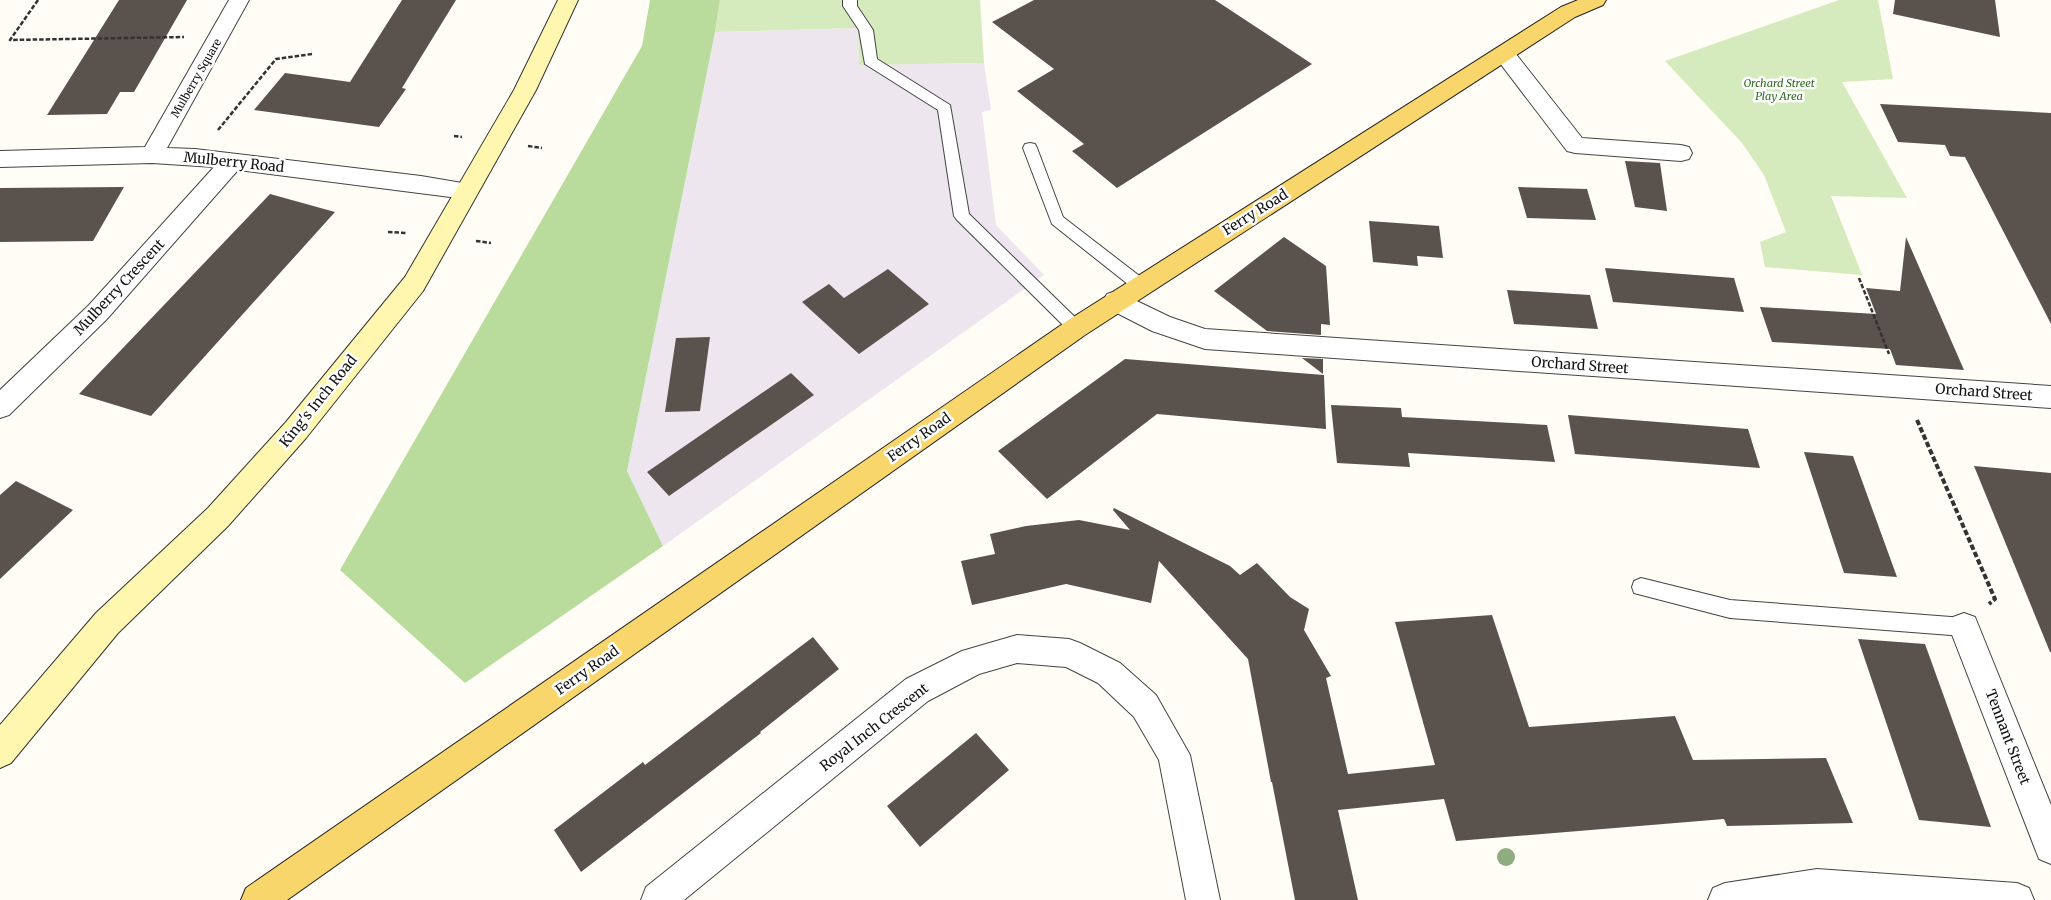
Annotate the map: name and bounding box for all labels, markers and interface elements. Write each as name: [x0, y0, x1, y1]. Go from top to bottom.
street label: Mulberry Square: [168, 36, 224, 120]
park label: Orchard Street Play Area: [1743, 76, 1815, 103]
street label: Mulberry Road: [183, 148, 286, 176]
street label: Ferry Road: [1219, 185, 1291, 239]
street label: Mulberry Crescent: [70, 235, 169, 339]
street label: King's Inch Road: [275, 351, 361, 451]
street label: Orchard Street: [1531, 353, 1630, 377]
street label: Orchard Street: [1935, 380, 2034, 404]
street label: Ferry Road: [884, 408, 955, 465]
street label: Ferry Road: [552, 641, 623, 698]
street label: Royal Inch Crescent: [816, 679, 932, 775]
street label: Tennant Street: [1982, 687, 2035, 788]

